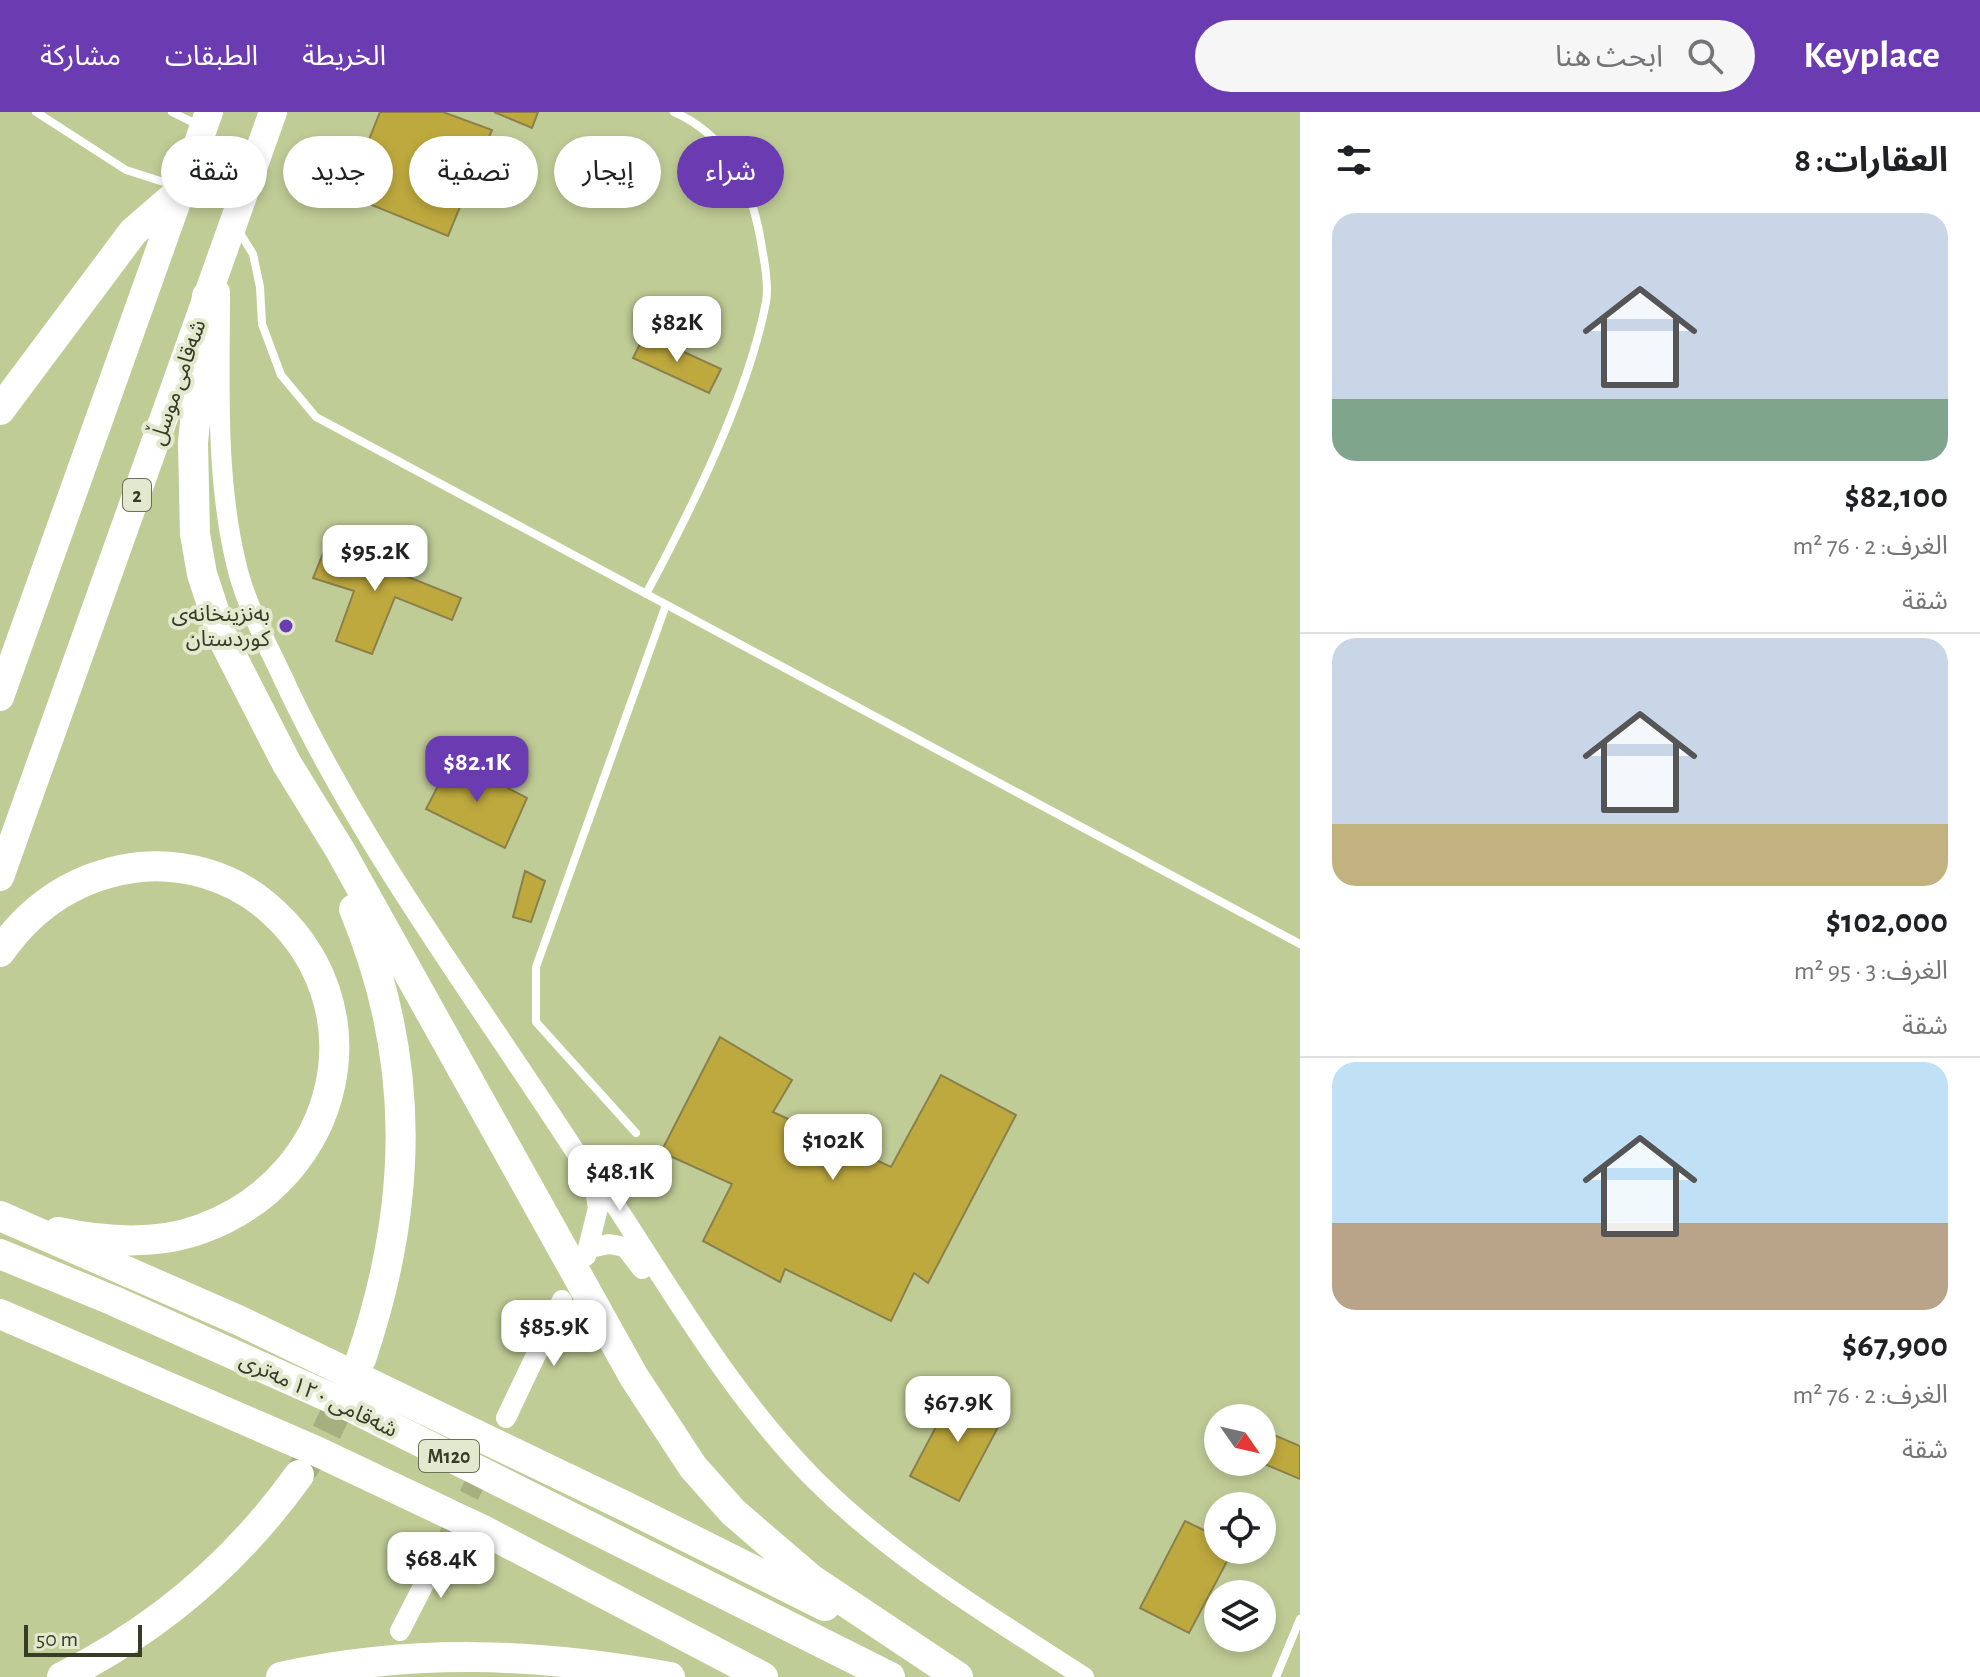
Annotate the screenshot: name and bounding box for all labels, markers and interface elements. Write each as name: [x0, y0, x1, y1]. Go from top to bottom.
search box: [1195, 20, 1755, 92]
icon: search: [1683, 34, 1727, 78]
text: Keyplace: [1803, 37, 1940, 75]
text: ابحث هنا: [1555, 42, 1663, 72]
text: مشاركة: [40, 43, 121, 71]
text: الطبقات: [165, 43, 258, 71]
text: الخريطة: [302, 43, 386, 71]
chip: شقة: [161, 136, 267, 208]
chip: جديد: [283, 136, 393, 208]
chip: تصفية: [409, 136, 538, 208]
chip: إيجار: [554, 136, 661, 208]
chip: شراء: [677, 136, 784, 208]
icon: filters: [1332, 138, 1376, 182]
text: العقارات: 8: [1794, 144, 1948, 178]
icon: home: [1568, 265, 1712, 409]
pin: $82K: [630, 296, 724, 364]
text: $82K: [651, 309, 703, 335]
street label: شەقامی موسڵ: [141, 315, 211, 448]
road number: 2: [123, 479, 151, 511]
text: $82,100: [1844, 480, 1948, 514]
pin: $95.2K: [310, 525, 440, 593]
text: الغرف: 2 · 76 m²: [1793, 533, 1948, 559]
text: $95.2K: [341, 538, 409, 564]
text: شقة: [1902, 588, 1948, 614]
place label: بەنزینخانەی کوردستان: [172, 603, 271, 652]
marker: بەنزینخانەی کوردستان: [277, 617, 295, 635]
icon: home: [1568, 690, 1712, 834]
pin: $82.1K: [412, 736, 542, 804]
text: $82.1K: [443, 749, 511, 775]
text: $102,000: [1826, 905, 1948, 939]
text: الغرف: 3 · 95 m²: [1794, 958, 1948, 984]
text: شقة: [1902, 1013, 1948, 1039]
pin: $102K: [777, 1114, 889, 1182]
icon: home: [1568, 1114, 1712, 1258]
text: $102K: [802, 1127, 864, 1153]
pin: $48.1K: [555, 1145, 685, 1213]
text: $48.1K: [586, 1158, 654, 1184]
pin: $85.9K: [489, 1300, 619, 1368]
text: $85.9K: [519, 1313, 589, 1339]
text: $67,900: [1842, 1329, 1948, 1363]
street label: شەقامی ١٢٠ مەتری: [236, 1349, 401, 1442]
pin: $67.9K: [893, 1376, 1023, 1444]
text: الغرف: 2 · 76 m²: [1793, 1382, 1948, 1408]
text: $67.9K: [923, 1389, 993, 1415]
north arrow: [1204, 1404, 1276, 1476]
map controls: [1204, 1404, 1276, 1652]
text: شقة: [1902, 1437, 1948, 1463]
road number: M120: [419, 1440, 479, 1472]
button: locate: [1204, 1492, 1276, 1564]
pin: $68.4K: [376, 1532, 506, 1600]
text: $68.4K: [405, 1545, 477, 1571]
button: layers: [1204, 1580, 1276, 1652]
scale bar: [24, 1621, 142, 1657]
text: 50 m: [36, 1628, 78, 1650]

